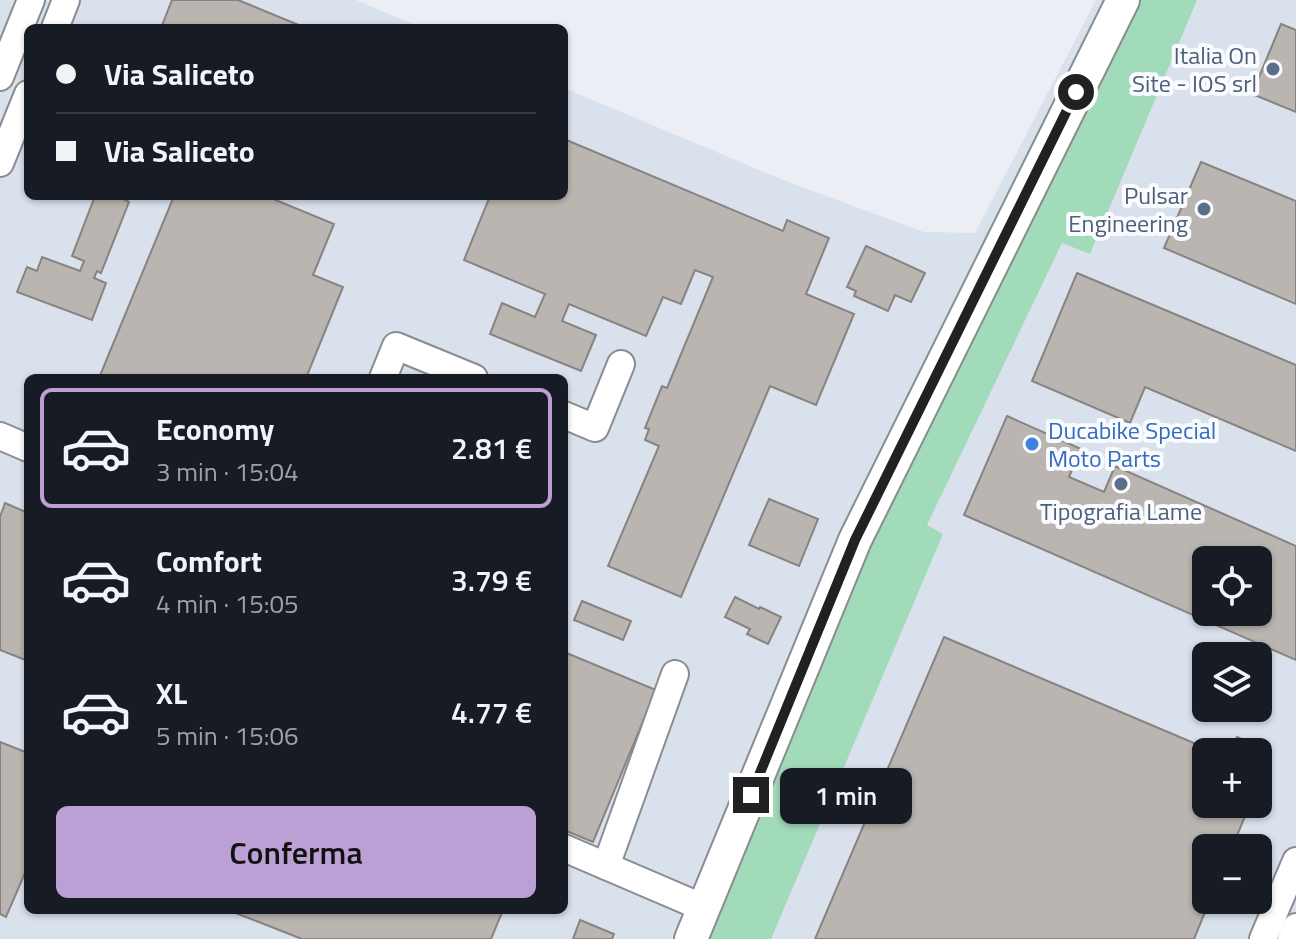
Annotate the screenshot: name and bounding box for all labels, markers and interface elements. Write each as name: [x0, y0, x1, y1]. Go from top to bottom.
place label: Italia On Site - IOS srl: [1132, 37, 1257, 101]
text: Via Saliceto: [104, 51, 255, 97]
marker: Italia On Site - IOS srl: [1264, 60, 1282, 78]
route start: [1058, 74, 1094, 110]
text: Via Saliceto: [104, 128, 255, 174]
place label: Pulsar Engineering: [1068, 177, 1188, 241]
marker: Pulsar Engineering: [1195, 200, 1213, 218]
text: Economy: [156, 406, 274, 452]
icon: car: [60, 412, 132, 484]
place label: Ducabike Special Moto Parts: [1048, 412, 1216, 476]
text: 2.81 €: [451, 425, 532, 471]
marker: Ducabike Special Moto Parts: [1023, 435, 1041, 453]
text: 3 min · 15:04: [156, 452, 299, 491]
marker: Tipografia Lame: [1112, 475, 1130, 493]
place label: Tipografia Lame: [1040, 493, 1202, 529]
text: Comfort: [156, 538, 262, 584]
icon: car: [60, 544, 132, 616]
map controls: [1192, 546, 1272, 914]
button: locate: [1192, 546, 1272, 626]
text: 3.79 €: [451, 557, 532, 603]
text: 4 min · 15:05: [156, 584, 299, 623]
button: layers: [1192, 642, 1272, 722]
text: XL: [156, 670, 187, 716]
icon: car: [60, 676, 132, 748]
text: 4.77 €: [451, 689, 532, 735]
text: 5 min · 15:06: [156, 716, 299, 755]
button: +: [1192, 738, 1272, 818]
callout: 1 min: [779, 767, 911, 823]
text: 1 min: [815, 776, 877, 815]
route end: [733, 777, 769, 813]
button: Conferma: [56, 806, 536, 898]
button: −: [1192, 834, 1272, 914]

